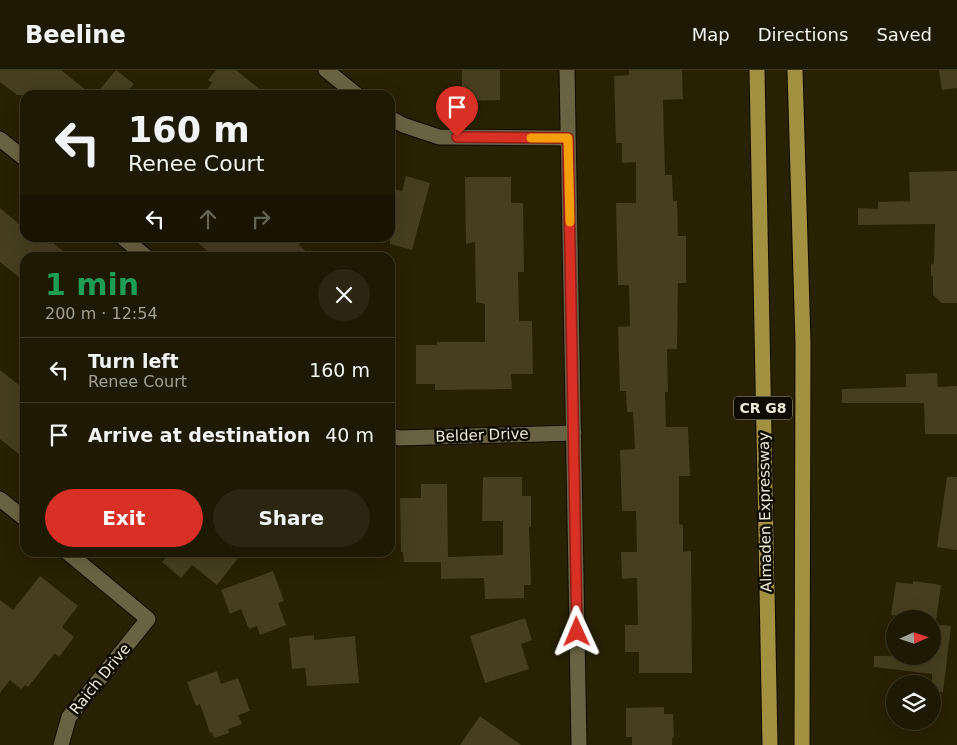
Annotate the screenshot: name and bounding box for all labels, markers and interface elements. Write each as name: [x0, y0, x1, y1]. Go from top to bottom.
text: Beeline: [25, 21, 126, 49]
text: Map: [692, 24, 730, 45]
text: Directions: [758, 24, 848, 45]
text: Saved: [876, 24, 932, 45]
pin: [436, 86, 478, 137]
icon: arrive: [443, 93, 471, 121]
icon: left: [45, 110, 110, 175]
text: 160 m: [128, 110, 250, 150]
text: Renee Court: [128, 151, 264, 176]
icon: left: [141, 205, 169, 233]
icon: ahead: [194, 205, 222, 233]
icon: right: [247, 205, 275, 233]
text: 1 min: [45, 267, 139, 302]
button: close: [318, 269, 370, 321]
text: 200 m · 12:54: [45, 304, 158, 323]
text: Turn left: [88, 350, 179, 372]
icon: left: [45, 356, 73, 384]
text: 160 m: [309, 359, 370, 381]
text: Renee Court: [88, 372, 187, 391]
road number: CR G8: [734, 396, 792, 419]
icon: arrive: [45, 421, 73, 449]
text: Arrive at destination: [88, 424, 310, 446]
text: 40 m: [325, 424, 374, 446]
street label: Belder Drive: [435, 424, 529, 446]
street label: Almaden Expressway: [755, 432, 775, 592]
button: Exit: [45, 489, 203, 547]
button: Share: [213, 489, 370, 547]
position arrow: [550, 605, 602, 657]
north arrow: [886, 610, 941, 665]
map controls: [886, 610, 941, 730]
street label: Raich Drive: [66, 640, 134, 718]
button: layers: [886, 675, 941, 730]

